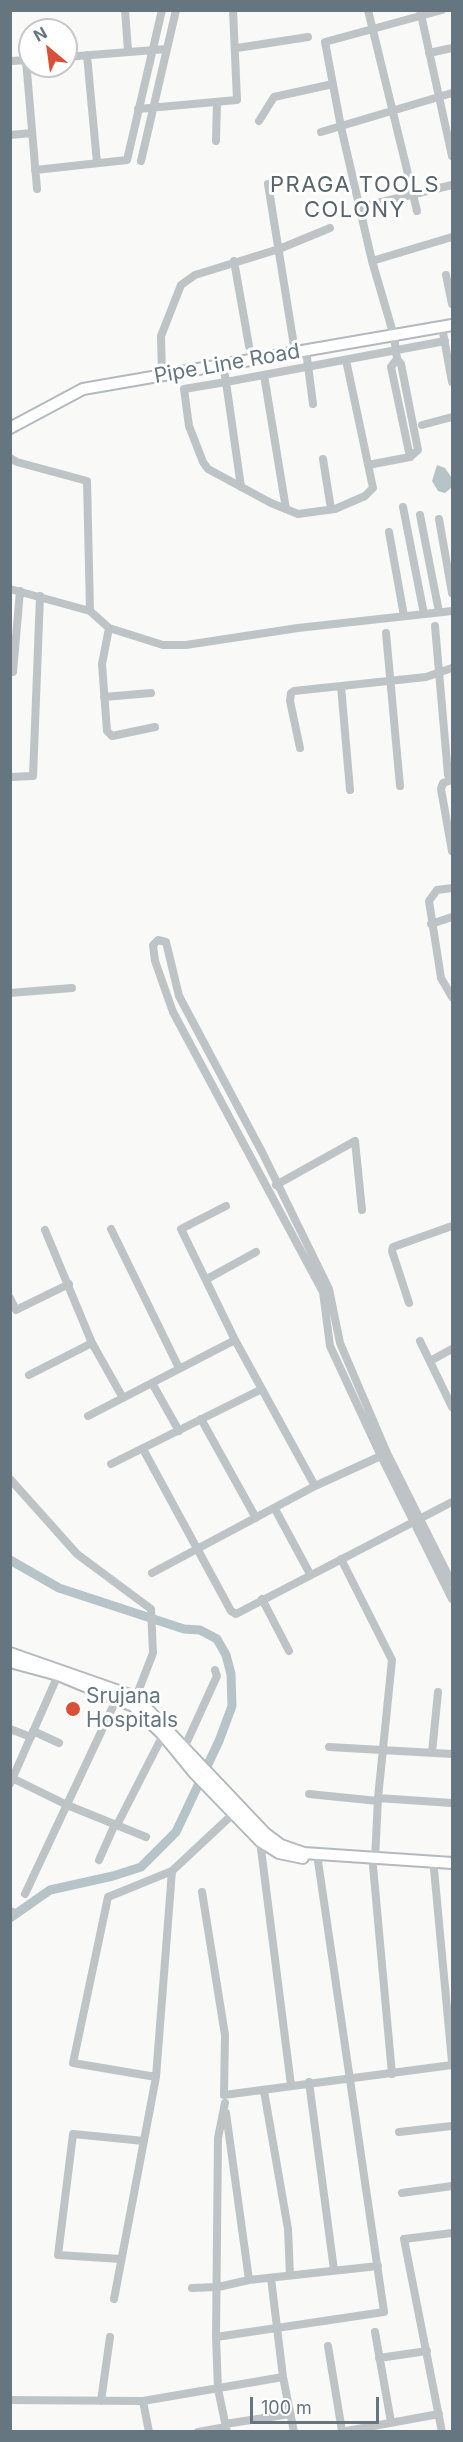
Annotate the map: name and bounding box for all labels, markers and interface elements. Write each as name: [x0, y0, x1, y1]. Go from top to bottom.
north arrow: [18, 18, 78, 78]
text: N: [30, 22, 50, 46]
district label: PRAGA TOOLS COLONY: [270, 172, 440, 224]
street label: Pipe Line Road: [152, 339, 302, 389]
place label: Srujana Hospitals: [86, 1684, 178, 1734]
marker: Srujana Hospitals: [64, 1700, 82, 1718]
scale bar: [253, 2385, 382, 2423]
text: 100 m: [261, 2397, 312, 2418]

